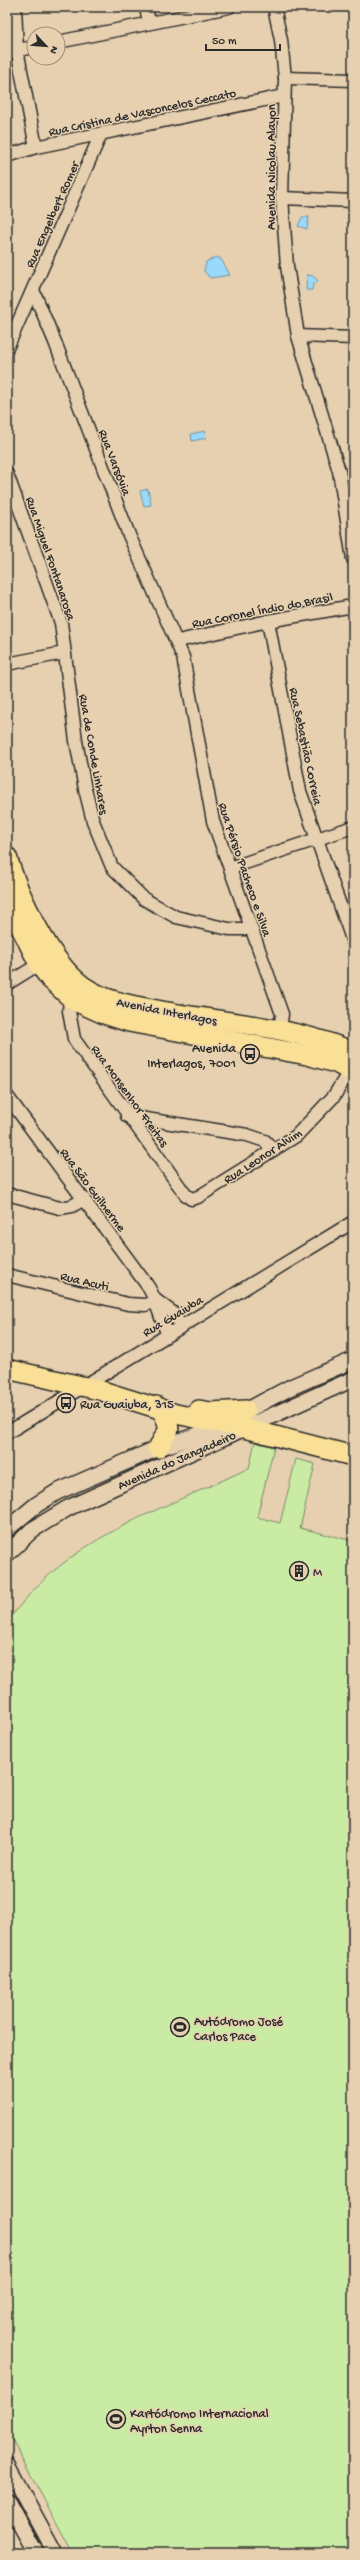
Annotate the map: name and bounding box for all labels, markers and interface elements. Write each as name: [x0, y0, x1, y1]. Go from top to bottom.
north arrow: [26, 26, 66, 66]
scale bar: [206, 26, 280, 52]
text: 50 m: [212, 35, 237, 49]
text: N: [46, 44, 60, 55]
street label: Rua Cristina de Vasconcelos Ceccato: [47, 86, 238, 141]
street label: Avenida Nicolau Alayon: [265, 103, 280, 230]
street label: Rua Engelbert Romer: [23, 158, 84, 271]
street label: Rua Varsóvia: [94, 428, 133, 499]
street label: Rua Miguel Fontanarosa: [21, 495, 78, 623]
street label: Rua Coronel Índio do Brasil: [191, 589, 334, 632]
street label: Rua Sebastião Correia: [285, 686, 324, 807]
street label: Rua de Conde Linhares: [75, 693, 111, 817]
street label: Rua Pérsio Pacheco e Silva: [214, 801, 274, 939]
street label: Avenida Interlagos: [115, 995, 219, 1030]
place label: Avenida Interlagos, 7001: [147, 1042, 237, 1072]
street label: Rua Monsenhor Freitas: [87, 1043, 172, 1151]
bus stop icon: Avenida Interlagos, 7001: [239, 1043, 261, 1065]
street label: Rua Leonor Alvim: [221, 1126, 305, 1188]
street label: Rua São Guilherme: [56, 1146, 128, 1235]
street label: Rua Acuti: [59, 1270, 110, 1295]
street label: Rua Guaiuba: [140, 1293, 207, 1341]
bus stop icon: Rua Guaiuba, 315: [55, 1392, 77, 1414]
place label: Rua Guaiuba, 315: [80, 1398, 174, 1413]
street label: Avenida do Jangadeiro: [116, 1428, 239, 1494]
building icon: M: [288, 1560, 310, 1582]
place label: M: [313, 1566, 323, 1581]
place label: Autódromo José Carlos Pace: [194, 2015, 283, 2045]
sports icon: Autódromo José Carlos Pace: [169, 2016, 191, 2038]
place label: Kartódromo Internacional Ayrton Senna: [130, 2407, 269, 2437]
sports icon: Kartódromo Internacional Ayrton Senna: [105, 2408, 127, 2430]

